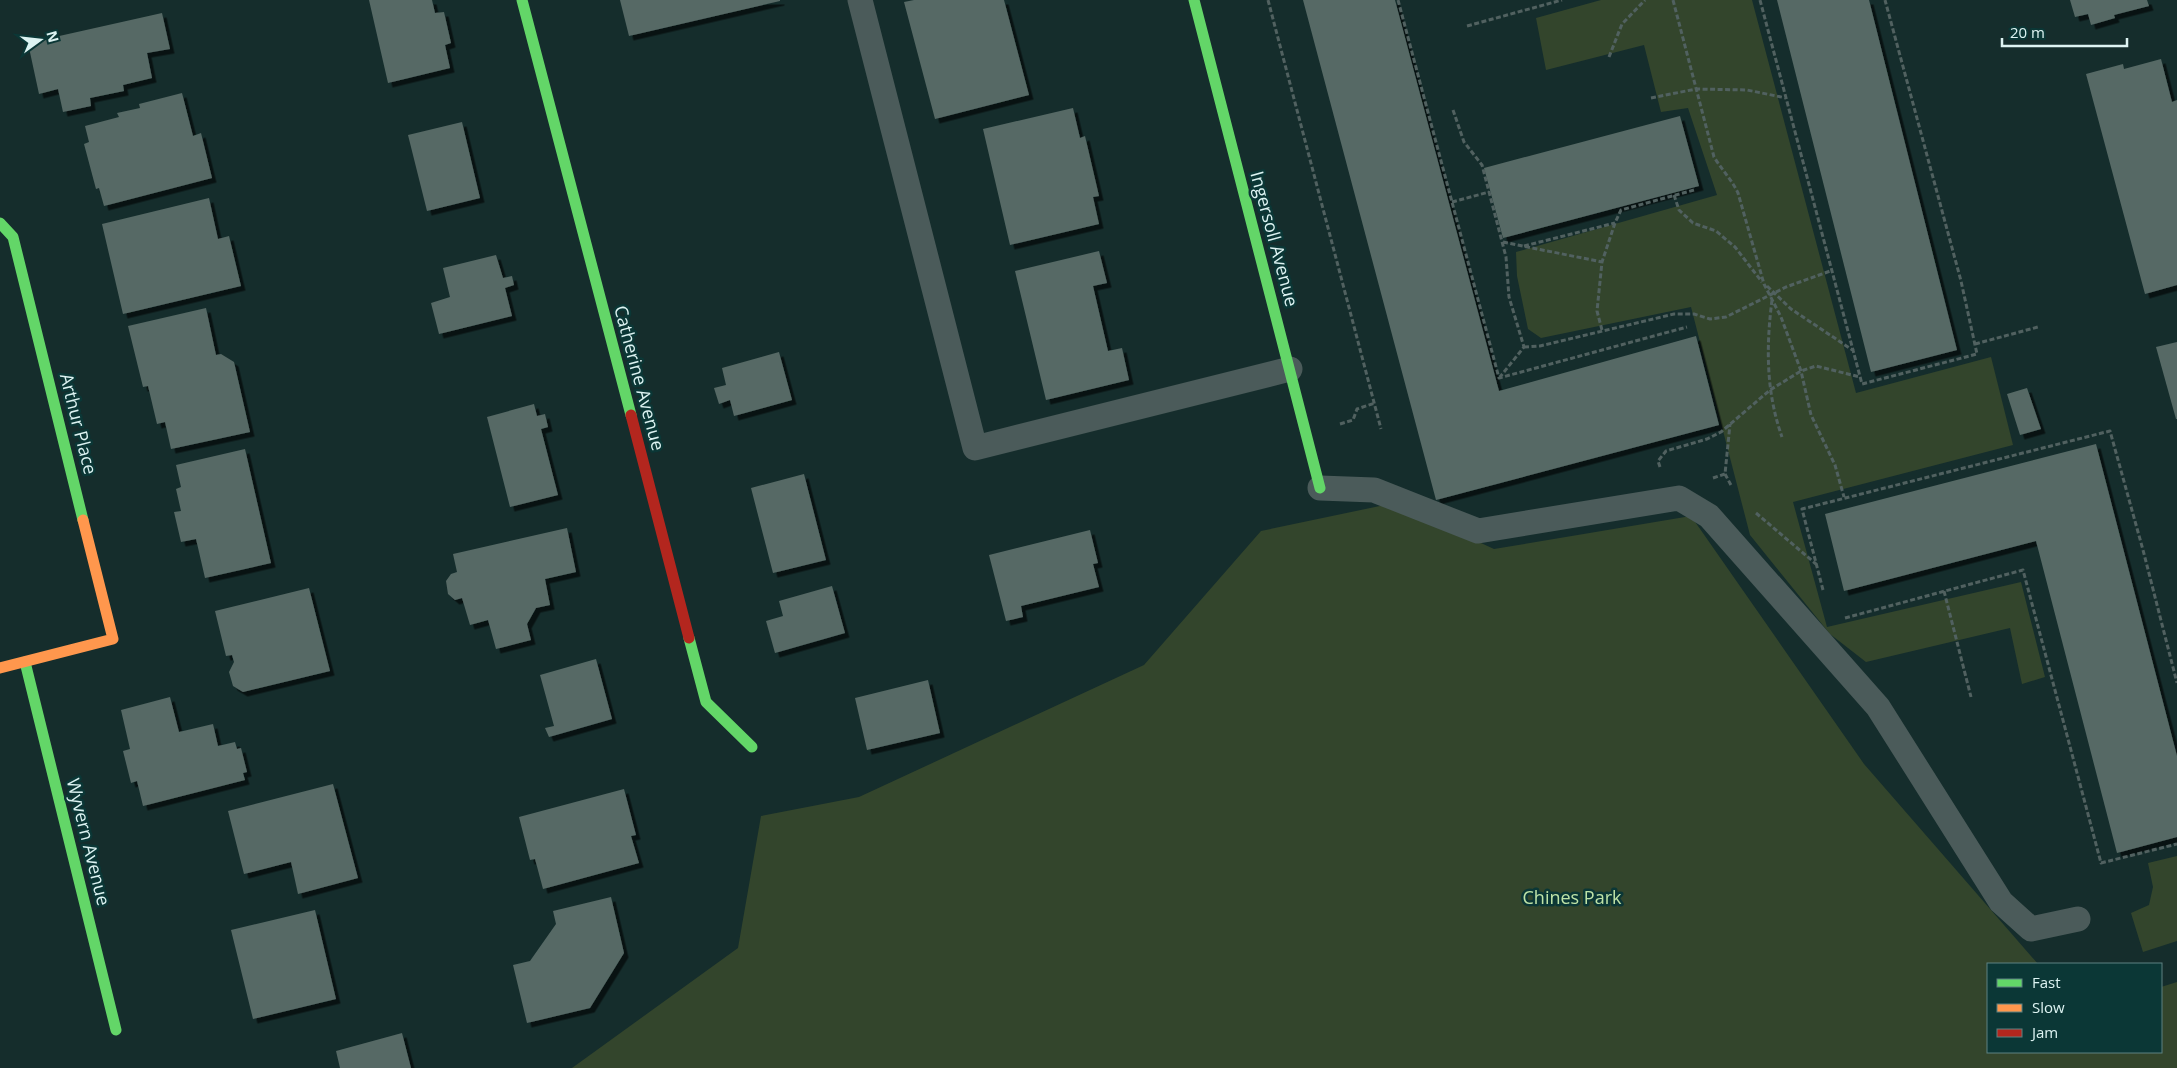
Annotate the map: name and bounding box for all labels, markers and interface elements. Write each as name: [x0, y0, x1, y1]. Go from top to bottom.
north arrow: [15, 15, 65, 65]
scale bar: [2002, 15, 2127, 47]
text: 20 m: [2010, 22, 2045, 42]
text: N: [42, 29, 64, 44]
street label: Ingersoll Avenue: [1245, 168, 1305, 309]
street label: Catherine Avenue: [609, 303, 671, 453]
street label: Arthur Place: [55, 371, 103, 477]
street label: Wyvern Avenue: [62, 776, 116, 908]
park label: Chines Park: [1523, 885, 1622, 909]
legend: [1987, 963, 2162, 1053]
text: Fast: [2032, 972, 2061, 992]
text: Slow: [2032, 997, 2065, 1017]
text: Jam: [2030, 1022, 2058, 1042]

